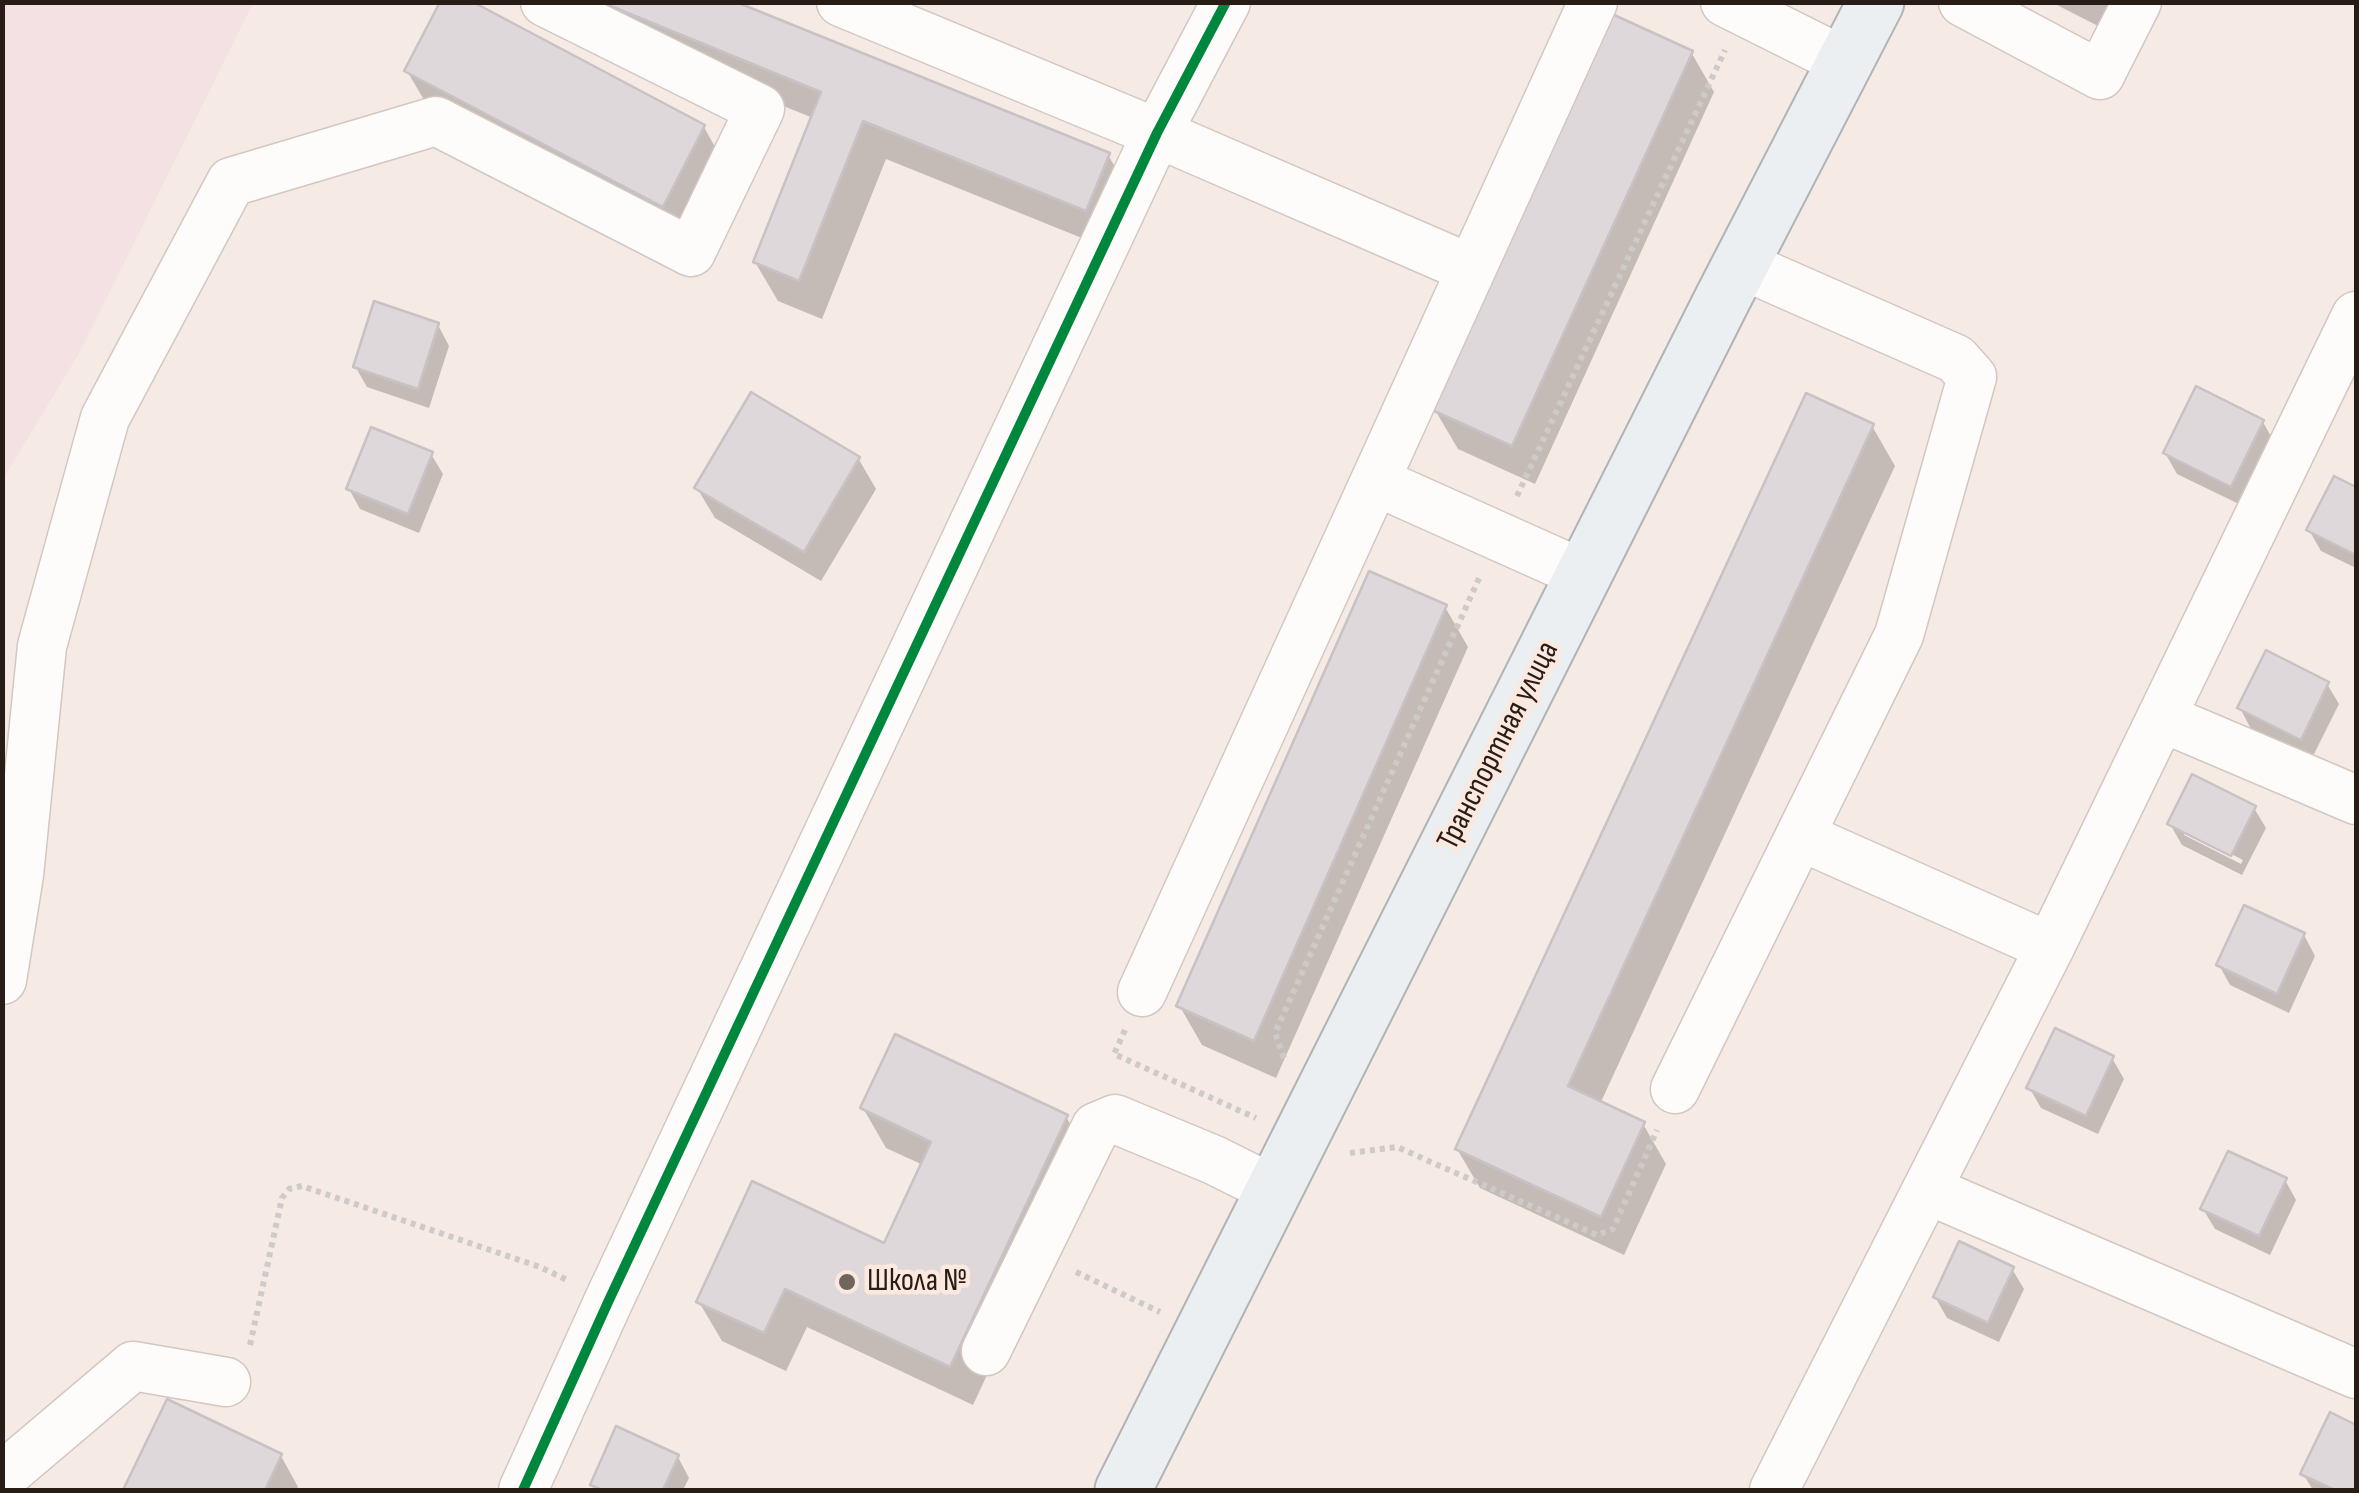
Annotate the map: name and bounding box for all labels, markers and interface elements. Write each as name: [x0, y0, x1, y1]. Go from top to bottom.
street label: Транспортная улица: [1430, 635, 1568, 857]
place label: Школа №: [867, 1263, 967, 1301]
marker: Школа №: [836, 1271, 858, 1293]

